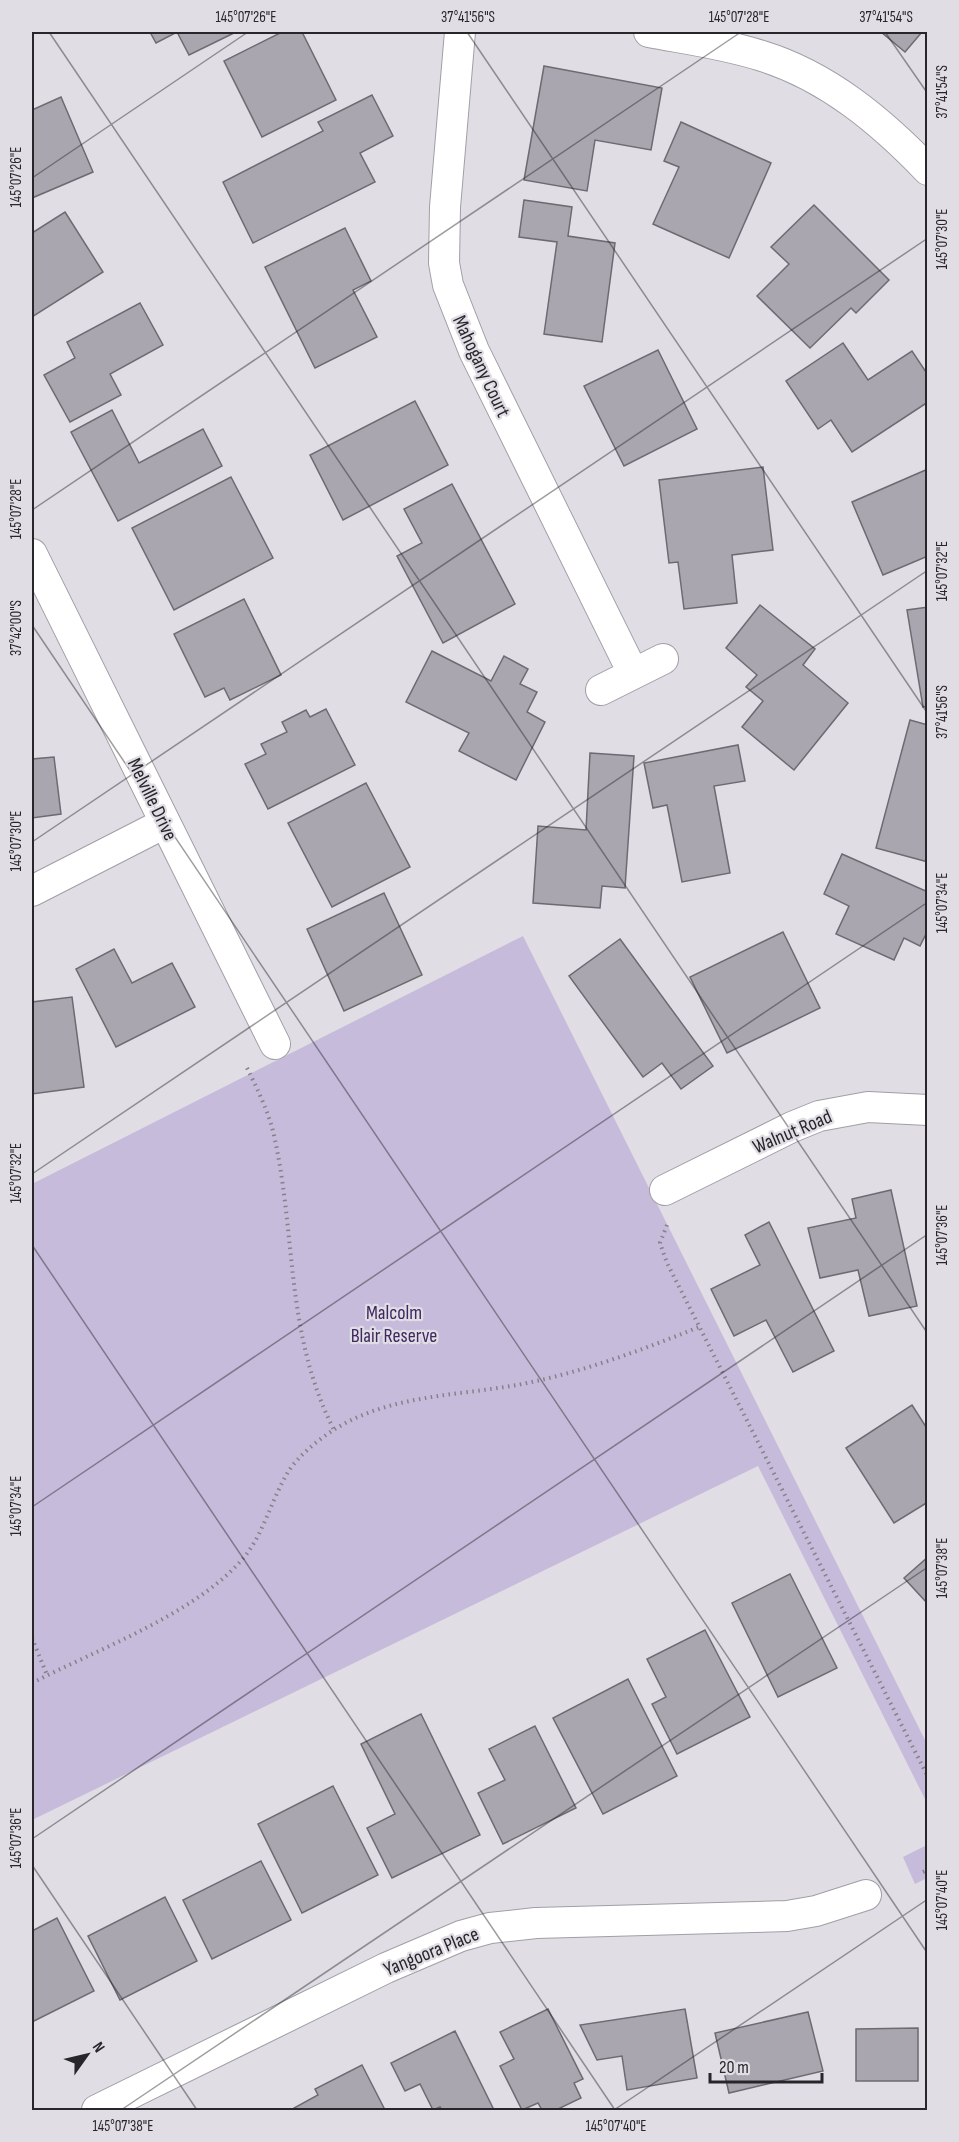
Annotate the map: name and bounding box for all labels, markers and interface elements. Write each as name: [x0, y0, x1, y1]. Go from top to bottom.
text: 145°07'26"E: [216, 8, 276, 27]
text: 37°41'56"S: [441, 8, 495, 27]
text: 145°07'28"E: [709, 8, 769, 27]
text: 37°41'54"S: [859, 8, 913, 27]
text: 37°41'54"S: [933, 65, 952, 119]
text: 145°07'26"E: [7, 147, 26, 207]
text: 145°07'30"E: [933, 208, 952, 270]
street label: Mahogany Court: [447, 312, 515, 421]
text: 145°07'28"E: [7, 479, 26, 539]
text: 145°07'32"E: [933, 541, 952, 601]
text: 37°42'00"S: [7, 600, 26, 656]
text: 37°41'56"S: [933, 685, 952, 739]
street label: Melville Drive: [122, 754, 182, 845]
text: 145°07'30"E: [7, 810, 26, 872]
text: 145°07'34"E: [933, 873, 952, 933]
street label: Walnut Road: [749, 1105, 835, 1159]
text: 145°07'32"E: [7, 1143, 26, 1203]
text: 145°07'36"E: [933, 1205, 952, 1265]
park label: Malcolm Blair Reserve: [351, 1301, 437, 1348]
text: 145°07'34"E: [7, 1476, 26, 1536]
text: 145°07'38"E: [933, 1538, 952, 1598]
text: 145°07'36"E: [7, 1808, 26, 1868]
text: 145°07'40"E: [933, 1869, 952, 1931]
street label: Yangoora Place: [380, 1922, 482, 1982]
north arrow: [57, 2025, 117, 2085]
text: N: [88, 2039, 108, 2056]
scale bar: [710, 2046, 822, 2084]
text: 20 m: [719, 2057, 749, 2078]
text: 145°07'38"E: [93, 2117, 153, 2136]
text: 145°07'40"E: [585, 2117, 647, 2136]

